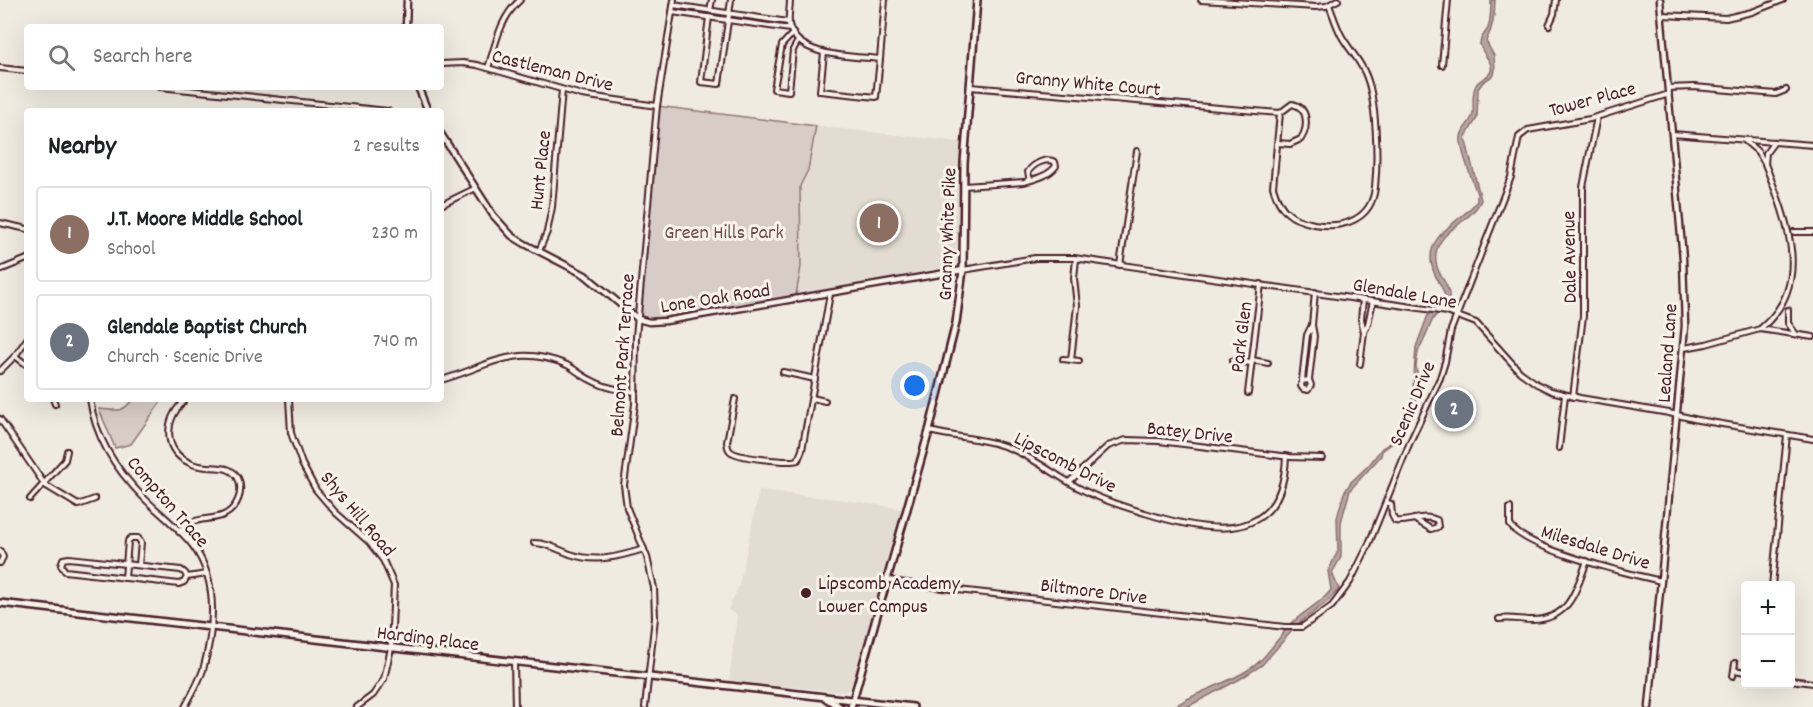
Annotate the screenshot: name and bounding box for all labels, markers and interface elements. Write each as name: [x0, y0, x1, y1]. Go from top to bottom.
search box: [24, 24, 444, 90]
icon: search: [45, 41, 78, 74]
text: Search here: [93, 42, 192, 73]
street label: Castleman Drive: [489, 43, 616, 101]
street label: Granny White Court: [1014, 65, 1161, 105]
street label: Tower Place: [1546, 76, 1639, 126]
text: Nearby: [48, 129, 116, 166]
street label: Hunt Place: [524, 129, 560, 212]
text: 2 results: [353, 133, 420, 161]
street label: Granny White Pike: [933, 167, 965, 301]
pin: 1: [860, 200, 898, 246]
text: J.T. Moore Middle School: [107, 205, 302, 236]
street label: Dale Avenue: [1556, 210, 1586, 303]
text: 1: [67, 220, 72, 248]
text: 230 m: [371, 220, 418, 248]
park label: Green Hills Park: [664, 220, 784, 248]
text: School: [107, 236, 156, 264]
street label: Glendale Lane: [1350, 272, 1459, 318]
street label: Belmont Park Terrace: [604, 273, 644, 438]
street label: Lone Oak Road: [659, 277, 772, 322]
street label: Park Glen: [1225, 300, 1261, 375]
street label: Lealand Lane: [1652, 303, 1686, 404]
text: Glendale Baptist Church: [107, 313, 307, 344]
text: 2: [65, 328, 74, 356]
text: 740 m: [373, 328, 418, 356]
text: Church · Scenic Drive: [107, 344, 263, 372]
street label: Scenic Drive: [1383, 357, 1444, 451]
your location: [900, 371, 929, 400]
pin: 2: [1434, 386, 1474, 432]
street label: Batey Drive: [1145, 416, 1234, 452]
street label: Lipscomb Drive: [1008, 426, 1121, 502]
street label: Compton Trace: [119, 451, 215, 555]
street label: Shys Hill Road: [312, 466, 401, 564]
street label: Milesdale Drive: [1537, 519, 1653, 579]
place label: Lipscomb Academy Lower Campus: [818, 571, 961, 622]
street label: Biltmore Drive: [1039, 573, 1149, 613]
map controls: [1741, 581, 1795, 689]
button: +: [1741, 581, 1795, 635]
marker: Lipscomb Academy Lower Campus: [799, 586, 813, 600]
street label: Harding Place: [375, 620, 481, 660]
button: −: [1741, 635, 1795, 689]

